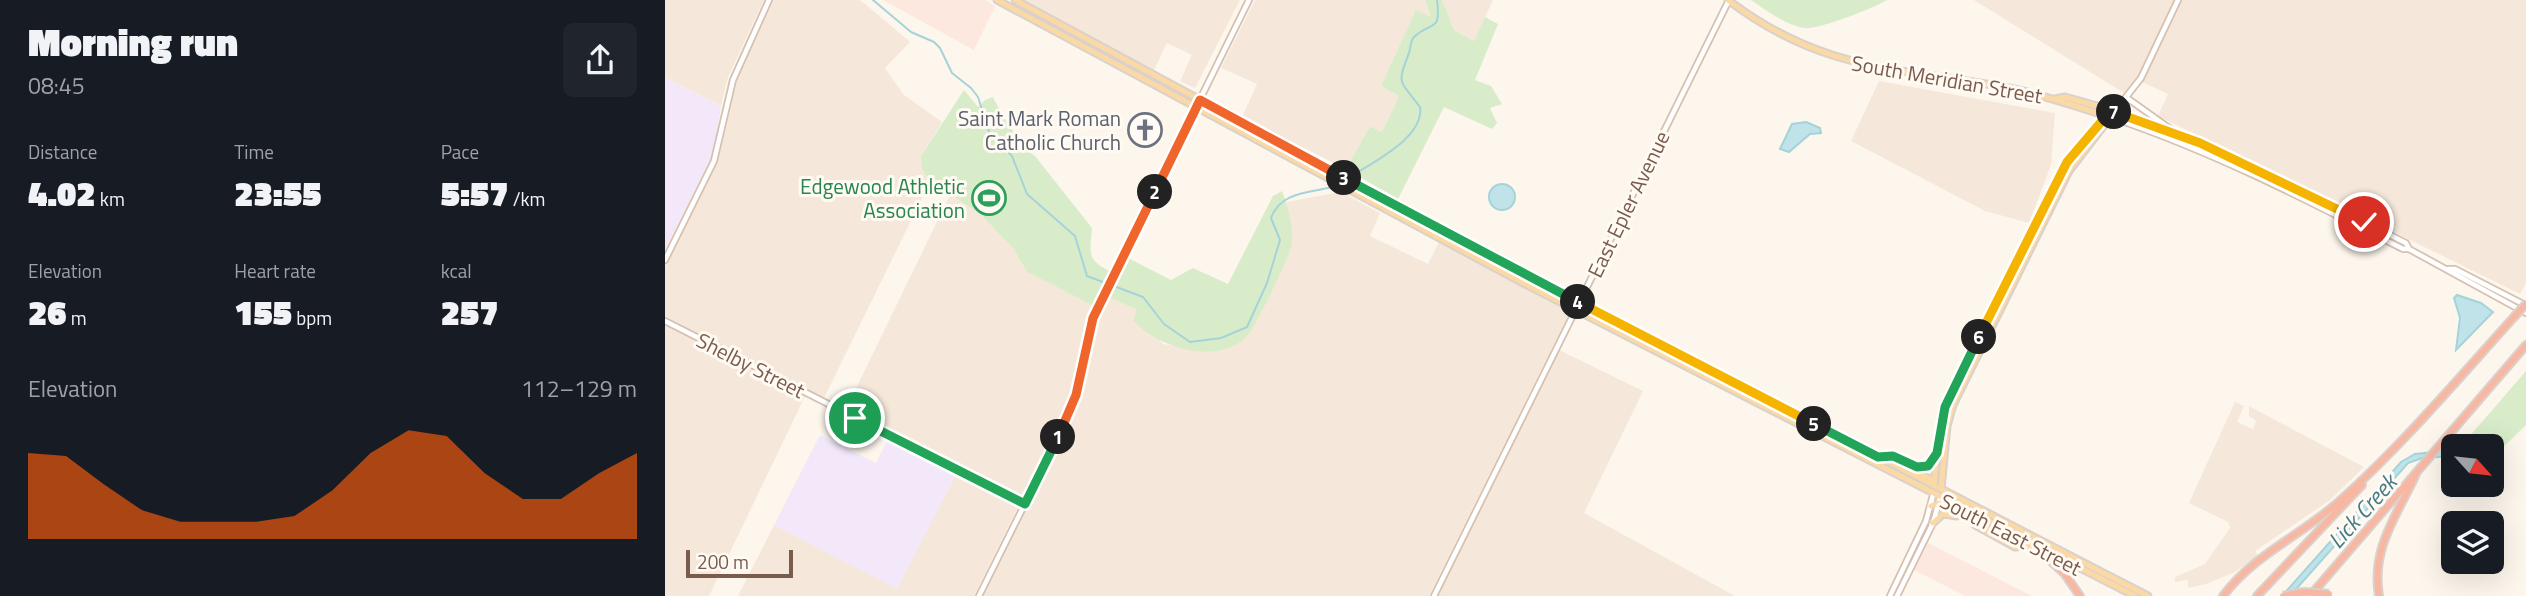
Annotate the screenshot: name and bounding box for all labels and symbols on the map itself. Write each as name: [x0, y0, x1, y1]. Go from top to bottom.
street label: South Meridian Street: [1849, 46, 2046, 112]
pin: 7: [2097, 94, 2131, 130]
place label: Saint Mark Roman Catholic Church: [958, 102, 1121, 158]
church icon: Saint Mark Roman Catholic Church: [1126, 111, 1164, 149]
street label: East Epler Avenue: [1579, 125, 1677, 283]
pin: 3: [1327, 160, 1361, 196]
place label: Edgewood Athletic Association: [800, 170, 965, 226]
pin: 2: [1137, 174, 1173, 210]
sports icon: Edgewood Athletic Association: [970, 179, 1008, 217]
pin: [2334, 192, 2394, 252]
pin: 4: [1560, 284, 1595, 320]
pin: 6: [1961, 320, 1997, 354]
street label: Shelby Street: [691, 324, 811, 406]
pin: [825, 388, 885, 448]
pin: 5: [1797, 406, 1831, 442]
pin: 1: [1041, 420, 1075, 454]
north arrow: [2441, 434, 2504, 497]
water label: Lick Creek: [2319, 464, 2407, 556]
street label: South East Street: [1935, 485, 2088, 584]
scale bar: [686, 547, 793, 579]

